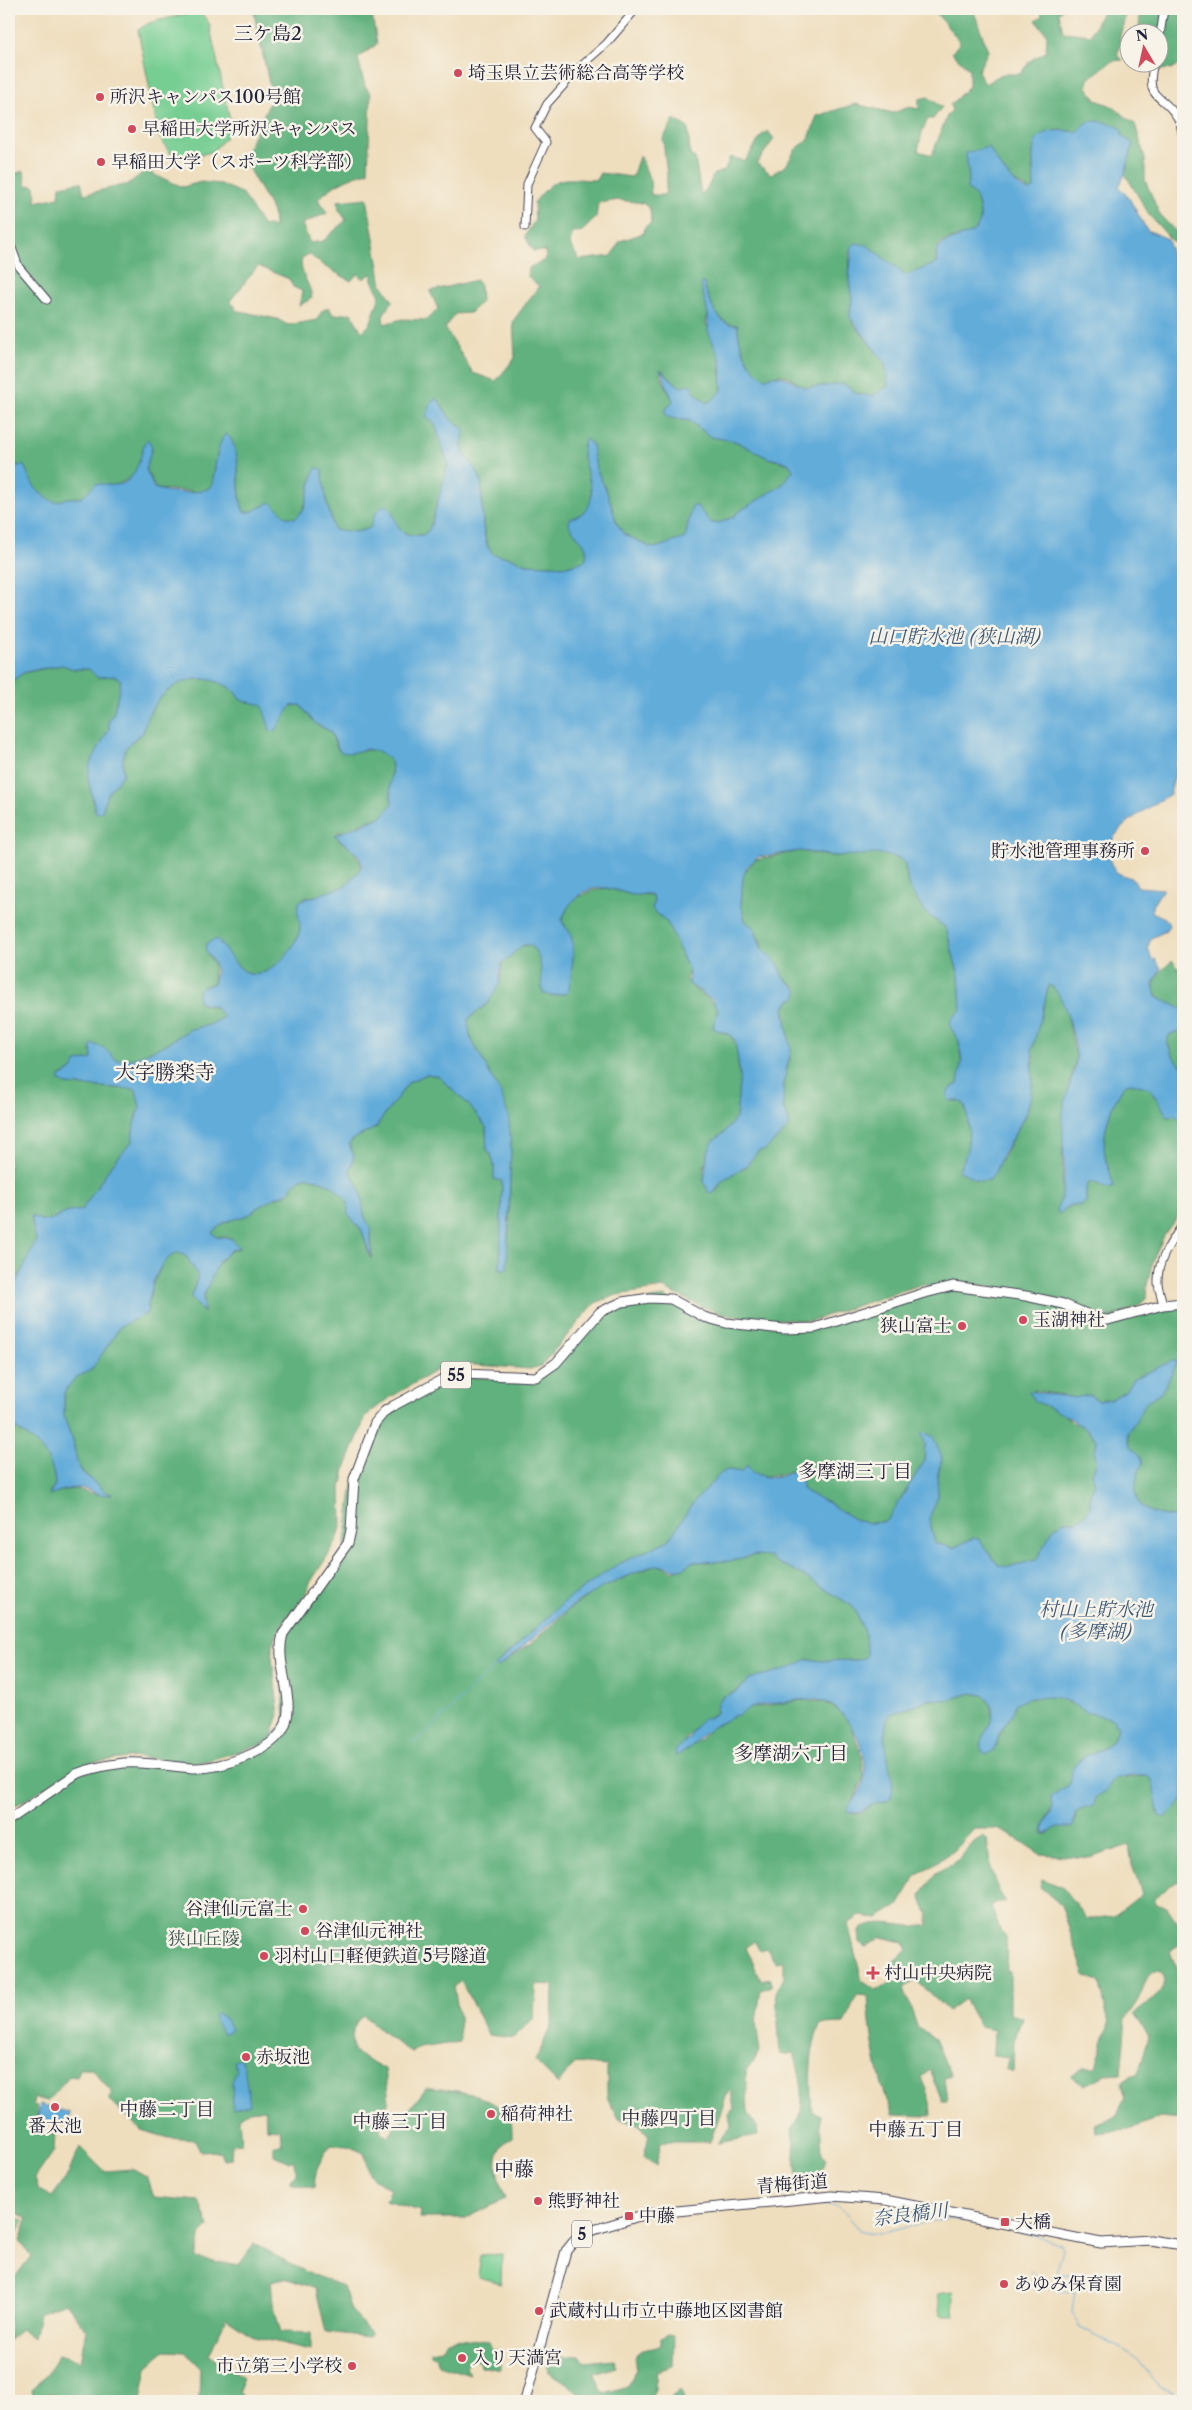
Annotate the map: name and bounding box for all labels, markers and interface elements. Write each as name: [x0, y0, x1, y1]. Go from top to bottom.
district label: 三ケ島2: [234, 22, 302, 45]
north arrow: [1120, 22, 1170, 72]
text: N: [1135, 25, 1149, 45]
place label: 埼玉県立芸術総合高等学校: [468, 62, 684, 84]
marker: 埼玉県立芸術総合高等学校: [452, 67, 464, 79]
place label: 所沢キャンパス100号館: [110, 86, 301, 108]
marker: 所沢キャンパス100号館: [94, 91, 106, 103]
place label: 早稲田大学所沢キャンパス: [142, 118, 357, 140]
marker: 早稲田大学所沢キャンパス: [126, 123, 138, 135]
place label: 早稲田大学（スポーツ科学部）: [111, 151, 362, 173]
marker: 早稲田大学（スポーツ科学部）: [95, 156, 107, 168]
water label: 山口貯水池 (狭山湖): [868, 625, 1042, 648]
place label: 貯水池管理事務所: [991, 840, 1135, 862]
marker: 貯水池管理事務所: [1139, 845, 1151, 857]
district label: 大字勝楽寺: [115, 1060, 215, 1084]
place label: 玉湖神社: [1033, 1309, 1105, 1331]
marker: 玉湖神社: [1017, 1314, 1029, 1326]
place label: 狭山富士: [880, 1315, 952, 1337]
marker: 狭山富士: [956, 1320, 968, 1332]
road number: 55: [441, 1362, 471, 1388]
district label: 多摩湖三丁目: [798, 1460, 912, 1483]
water label: 村山上貯水池 (多摩湖): [1039, 1598, 1155, 1643]
district label: 多摩湖六丁目: [734, 1742, 848, 1765]
place label: 谷津仙元富士: [185, 1898, 293, 1920]
marker: 谷津仙元富士: [297, 1903, 309, 1915]
place label: 谷津仙元神社: [315, 1920, 423, 1942]
marker: 谷津仙元神社: [299, 1925, 311, 1937]
park label: 狭山丘陵: [168, 1928, 240, 1950]
place label: 羽村山口軽便鉄道 5号隧道: [274, 1945, 487, 1967]
marker: 羽村山口軽便鉄道 5号隧道: [258, 1950, 270, 1962]
place label: 村山中央病院: [884, 1962, 992, 1984]
marker: 村山中央病院: [866, 1966, 880, 1980]
place label: 赤坂池: [256, 2046, 310, 2068]
marker: 赤坂池: [240, 2051, 252, 2063]
district label: 中藤二丁目: [119, 2098, 215, 2121]
marker: 番太池: [49, 2101, 61, 2113]
place label: 稲荷神社: [501, 2103, 573, 2125]
district label: 中藤四丁目: [621, 2107, 717, 2130]
marker: 稲荷神社: [485, 2108, 497, 2120]
district label: 中藤三丁目: [352, 2110, 448, 2133]
place label: 番太池: [28, 2115, 82, 2137]
district label: 中藤五丁目: [868, 2118, 964, 2141]
district label: 中藤: [494, 2157, 534, 2181]
street label: 青梅街道: [755, 2170, 829, 2198]
place label: 熊野神社: [548, 2190, 620, 2212]
marker: 熊野神社: [532, 2195, 544, 2207]
water label: 奈良橋川: [871, 2198, 951, 2231]
place label: 中藤: [639, 2205, 675, 2227]
marker: 中藤: [623, 2210, 635, 2222]
place label: 大橋: [1015, 2211, 1051, 2233]
marker: 大橋: [999, 2216, 1011, 2228]
road number: 5: [572, 2220, 592, 2248]
place label: あゆみ保育園: [1014, 2273, 1122, 2295]
marker: あゆみ保育園: [998, 2278, 1010, 2290]
place label: 武蔵村山市立中藤地区図書館: [549, 2300, 783, 2322]
marker: 武蔵村山市立中藤地区図書館: [533, 2305, 545, 2317]
place label: 入リ天満宮: [472, 2347, 562, 2369]
marker: 入リ天満宮: [456, 2352, 468, 2364]
place label: 市立第三小学校: [216, 2355, 342, 2377]
marker: 市立第三小学校: [346, 2360, 358, 2372]

